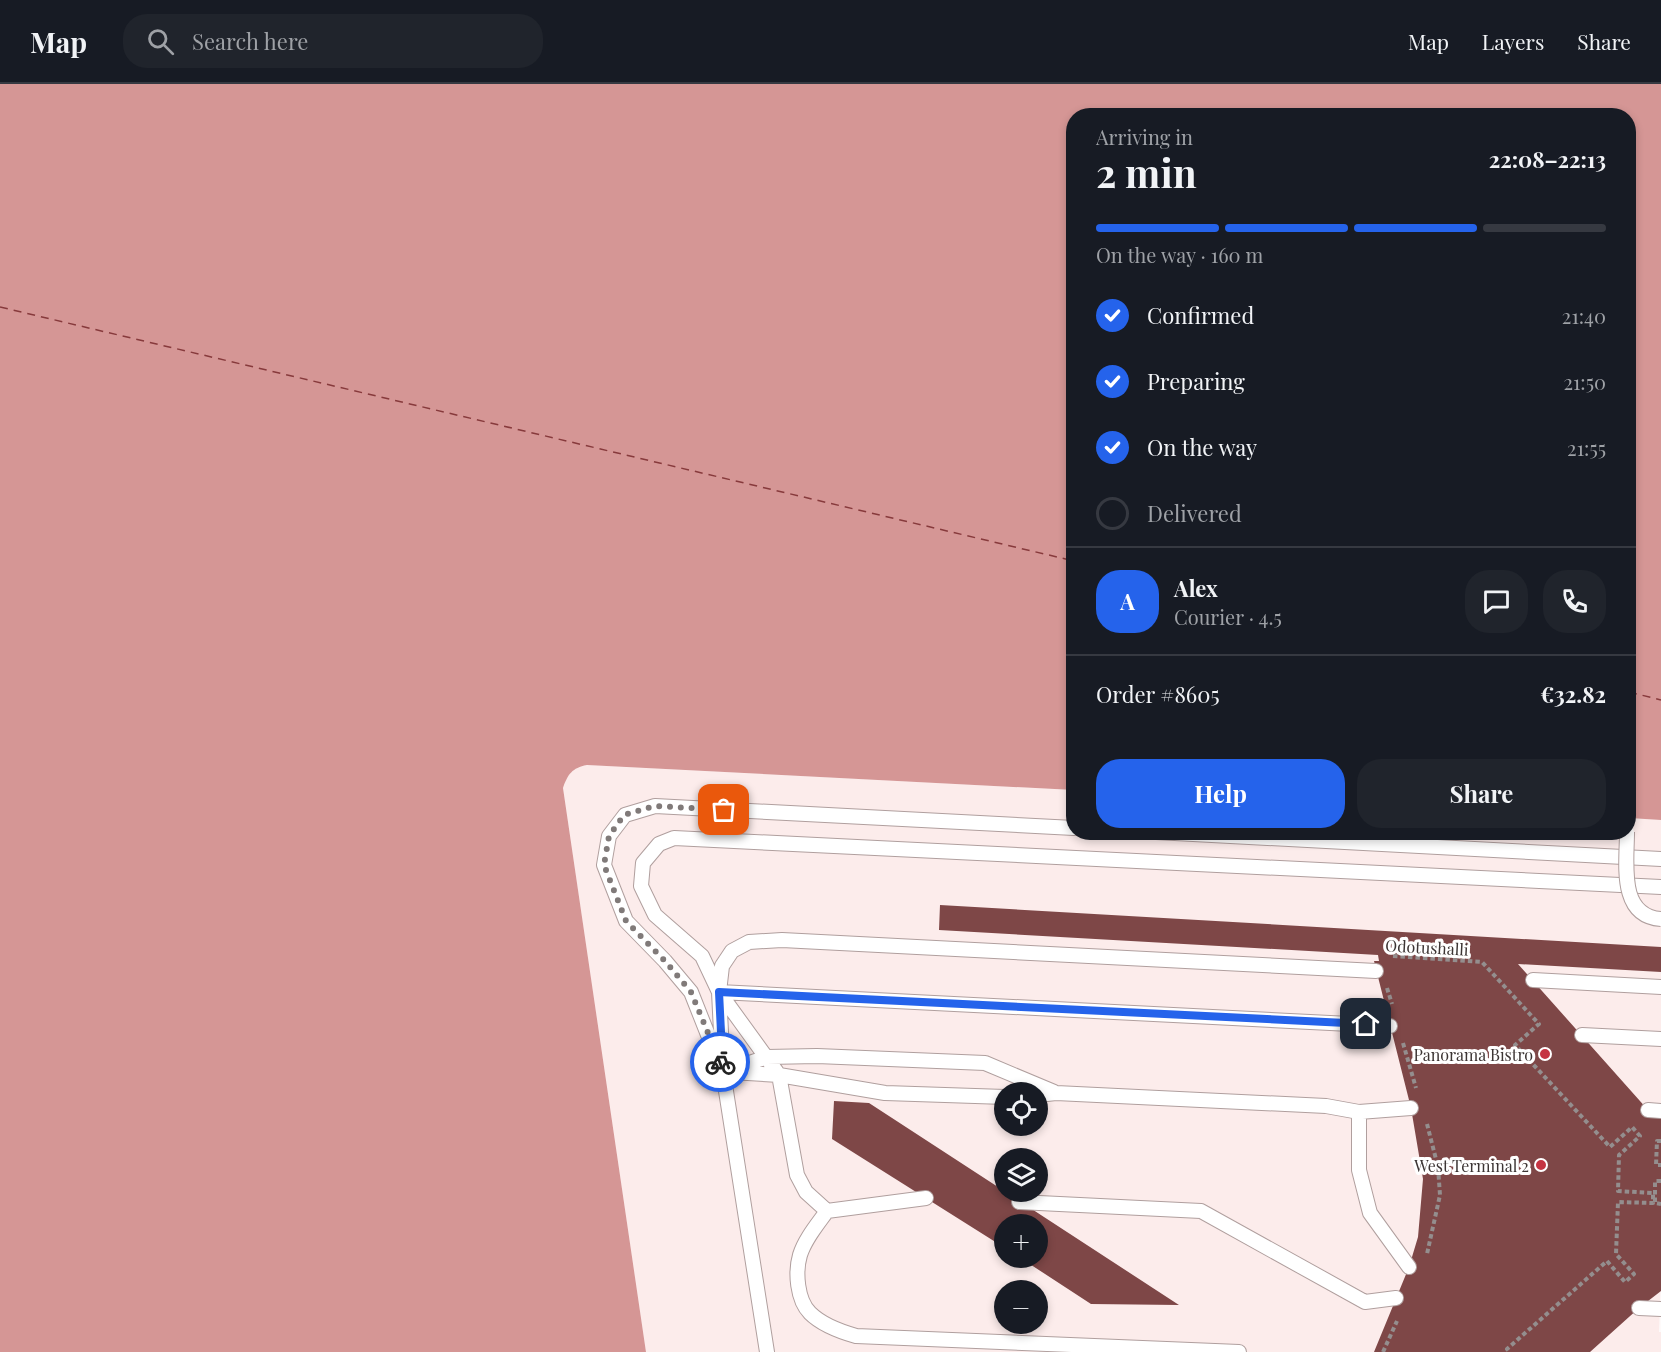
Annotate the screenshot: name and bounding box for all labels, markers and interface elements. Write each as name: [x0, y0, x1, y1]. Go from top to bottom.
search box: [123, 14, 543, 68]
text: Map: [30, 23, 87, 60]
icon: search: [144, 25, 177, 58]
text: Search here: [192, 26, 308, 56]
text: Map: [1408, 27, 1449, 55]
text: Layers: [1482, 27, 1544, 55]
text: Share: [1577, 27, 1631, 55]
text: Arriving in: [1096, 123, 1193, 150]
text: 22:08–22:13: [1489, 144, 1606, 174]
text: 2 min: [1096, 146, 1197, 198]
text: On the way · 160 m: [1096, 241, 1263, 268]
icon: check: [1096, 299, 1129, 332]
text: Confirmed: [1147, 300, 1254, 330]
text: 21:40: [1562, 302, 1606, 329]
icon: check: [1096, 365, 1129, 398]
text: Preparing: [1147, 366, 1245, 396]
text: 21:50: [1563, 368, 1606, 395]
icon: check: [1096, 431, 1129, 464]
text: On the way: [1147, 432, 1257, 462]
text: 21:55: [1567, 434, 1606, 461]
text: Delivered: [1147, 498, 1242, 528]
button: chat: [1465, 570, 1528, 633]
button: phone: [1543, 570, 1606, 633]
text: Alex: [1174, 573, 1218, 603]
text: A: [1120, 586, 1135, 616]
text: Courier · 4.5: [1174, 603, 1282, 630]
text: Order #8605: [1096, 679, 1220, 709]
text: €32.82: [1540, 679, 1606, 709]
button: Help: [1096, 759, 1345, 828]
button: Share: [1357, 759, 1606, 828]
pin: [698, 784, 749, 835]
icon: bag: [707, 793, 740, 826]
street label: Odotushalli: [1385, 934, 1469, 960]
pin: [1340, 998, 1391, 1049]
icon: home: [1349, 1007, 1382, 1040]
courier: [690, 1032, 750, 1092]
place label: Panorama Bistro: [1413, 1044, 1533, 1065]
icon: bike: [704, 1046, 737, 1079]
marker: Panorama Bistro: [1538, 1047, 1552, 1061]
map controls: [994, 1082, 1048, 1334]
button: locate: [994, 1082, 1048, 1136]
button: layers: [994, 1148, 1048, 1202]
place label: West Terminal 2: [1413, 1155, 1529, 1176]
marker: West Terminal 2: [1534, 1158, 1548, 1172]
button: +: [994, 1214, 1048, 1268]
button: −: [994, 1280, 1048, 1334]

